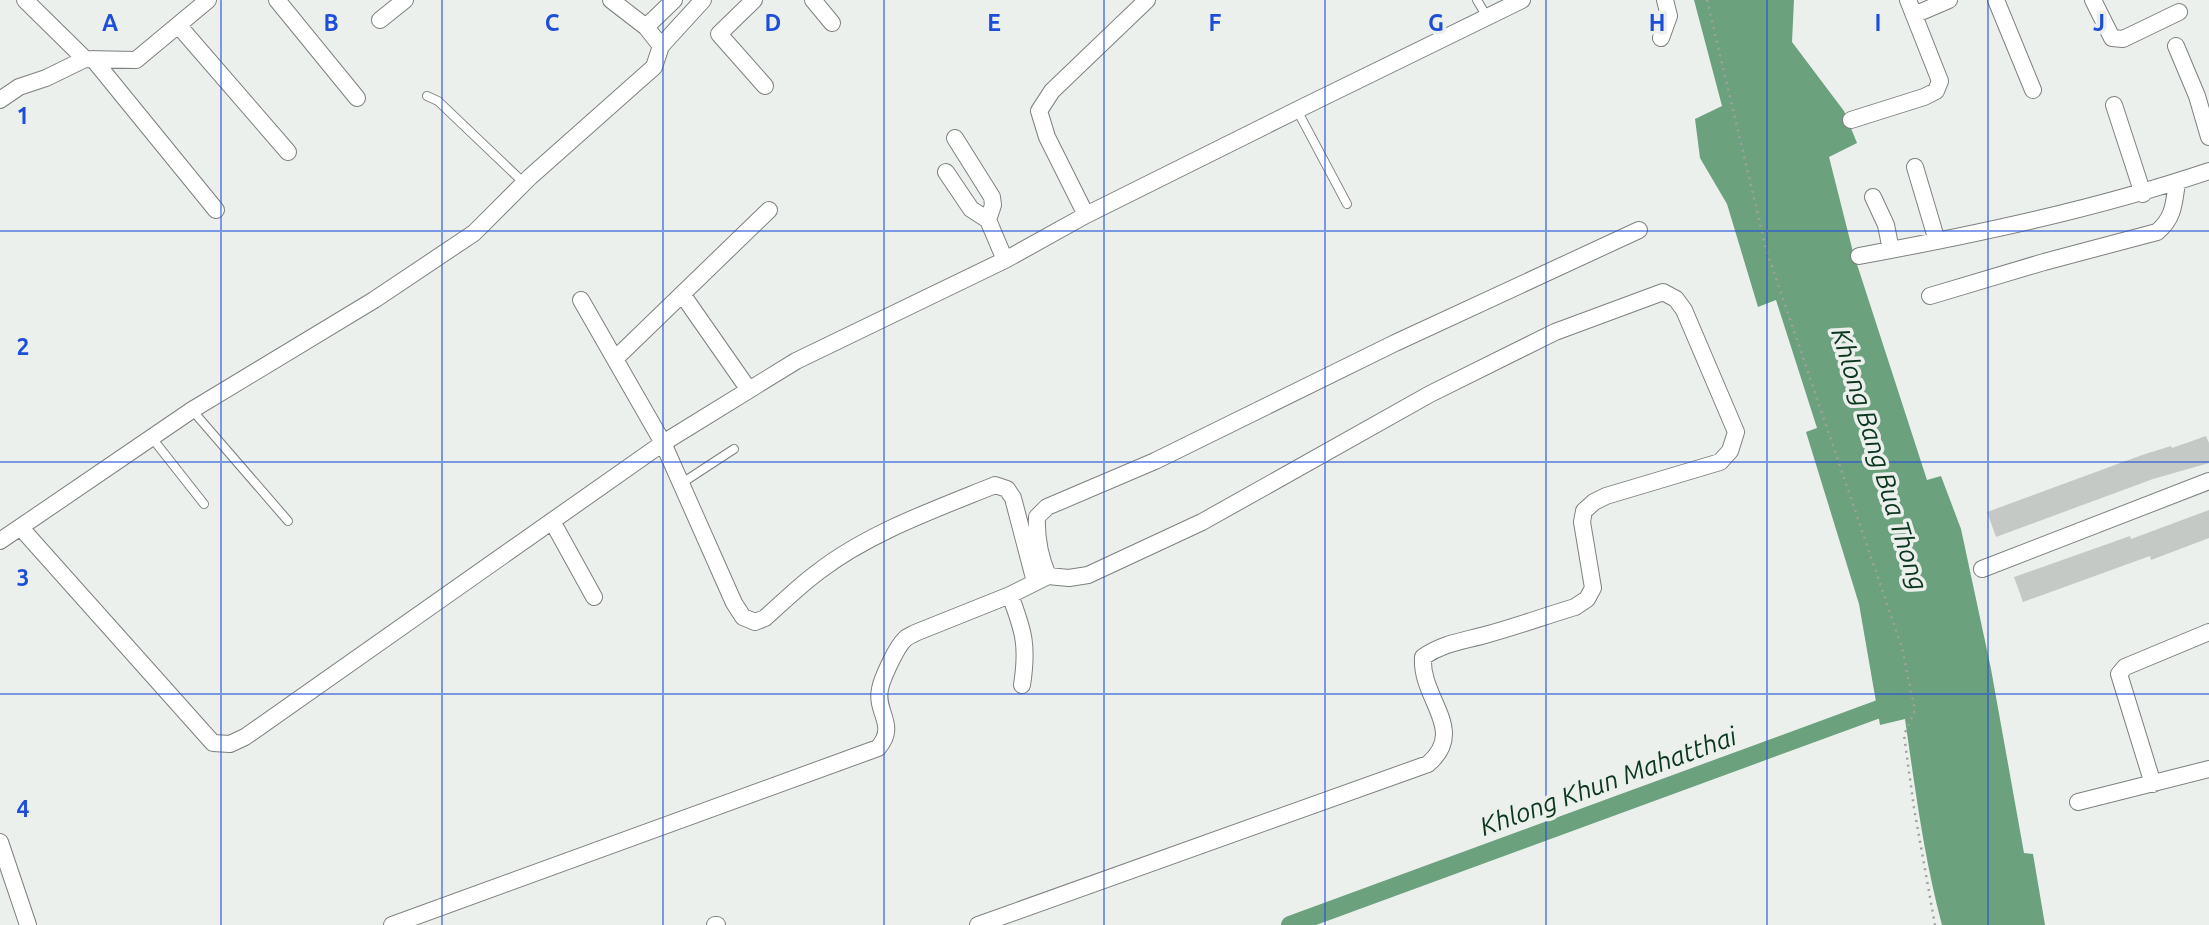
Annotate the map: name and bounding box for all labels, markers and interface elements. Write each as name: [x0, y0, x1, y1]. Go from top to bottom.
text: A: [102, 10, 118, 35]
text: B: [323, 10, 339, 35]
text: C: [545, 10, 560, 35]
text: D: [765, 10, 781, 35]
text: E: [987, 10, 1001, 35]
text: F: [1209, 10, 1222, 35]
text: G: [1428, 10, 1444, 35]
text: H: [1649, 10, 1665, 35]
text: I: [1875, 10, 1881, 35]
text: J: [2093, 10, 2105, 35]
text: 1: [17, 103, 29, 128]
water label: Khlong Bang Bua Thong: [1826, 324, 1934, 594]
text: 2: [17, 334, 29, 359]
text: 3: [17, 565, 29, 590]
water label: Khlong Khun Mahatthai: [1476, 720, 1742, 841]
text: 4: [17, 796, 30, 821]

